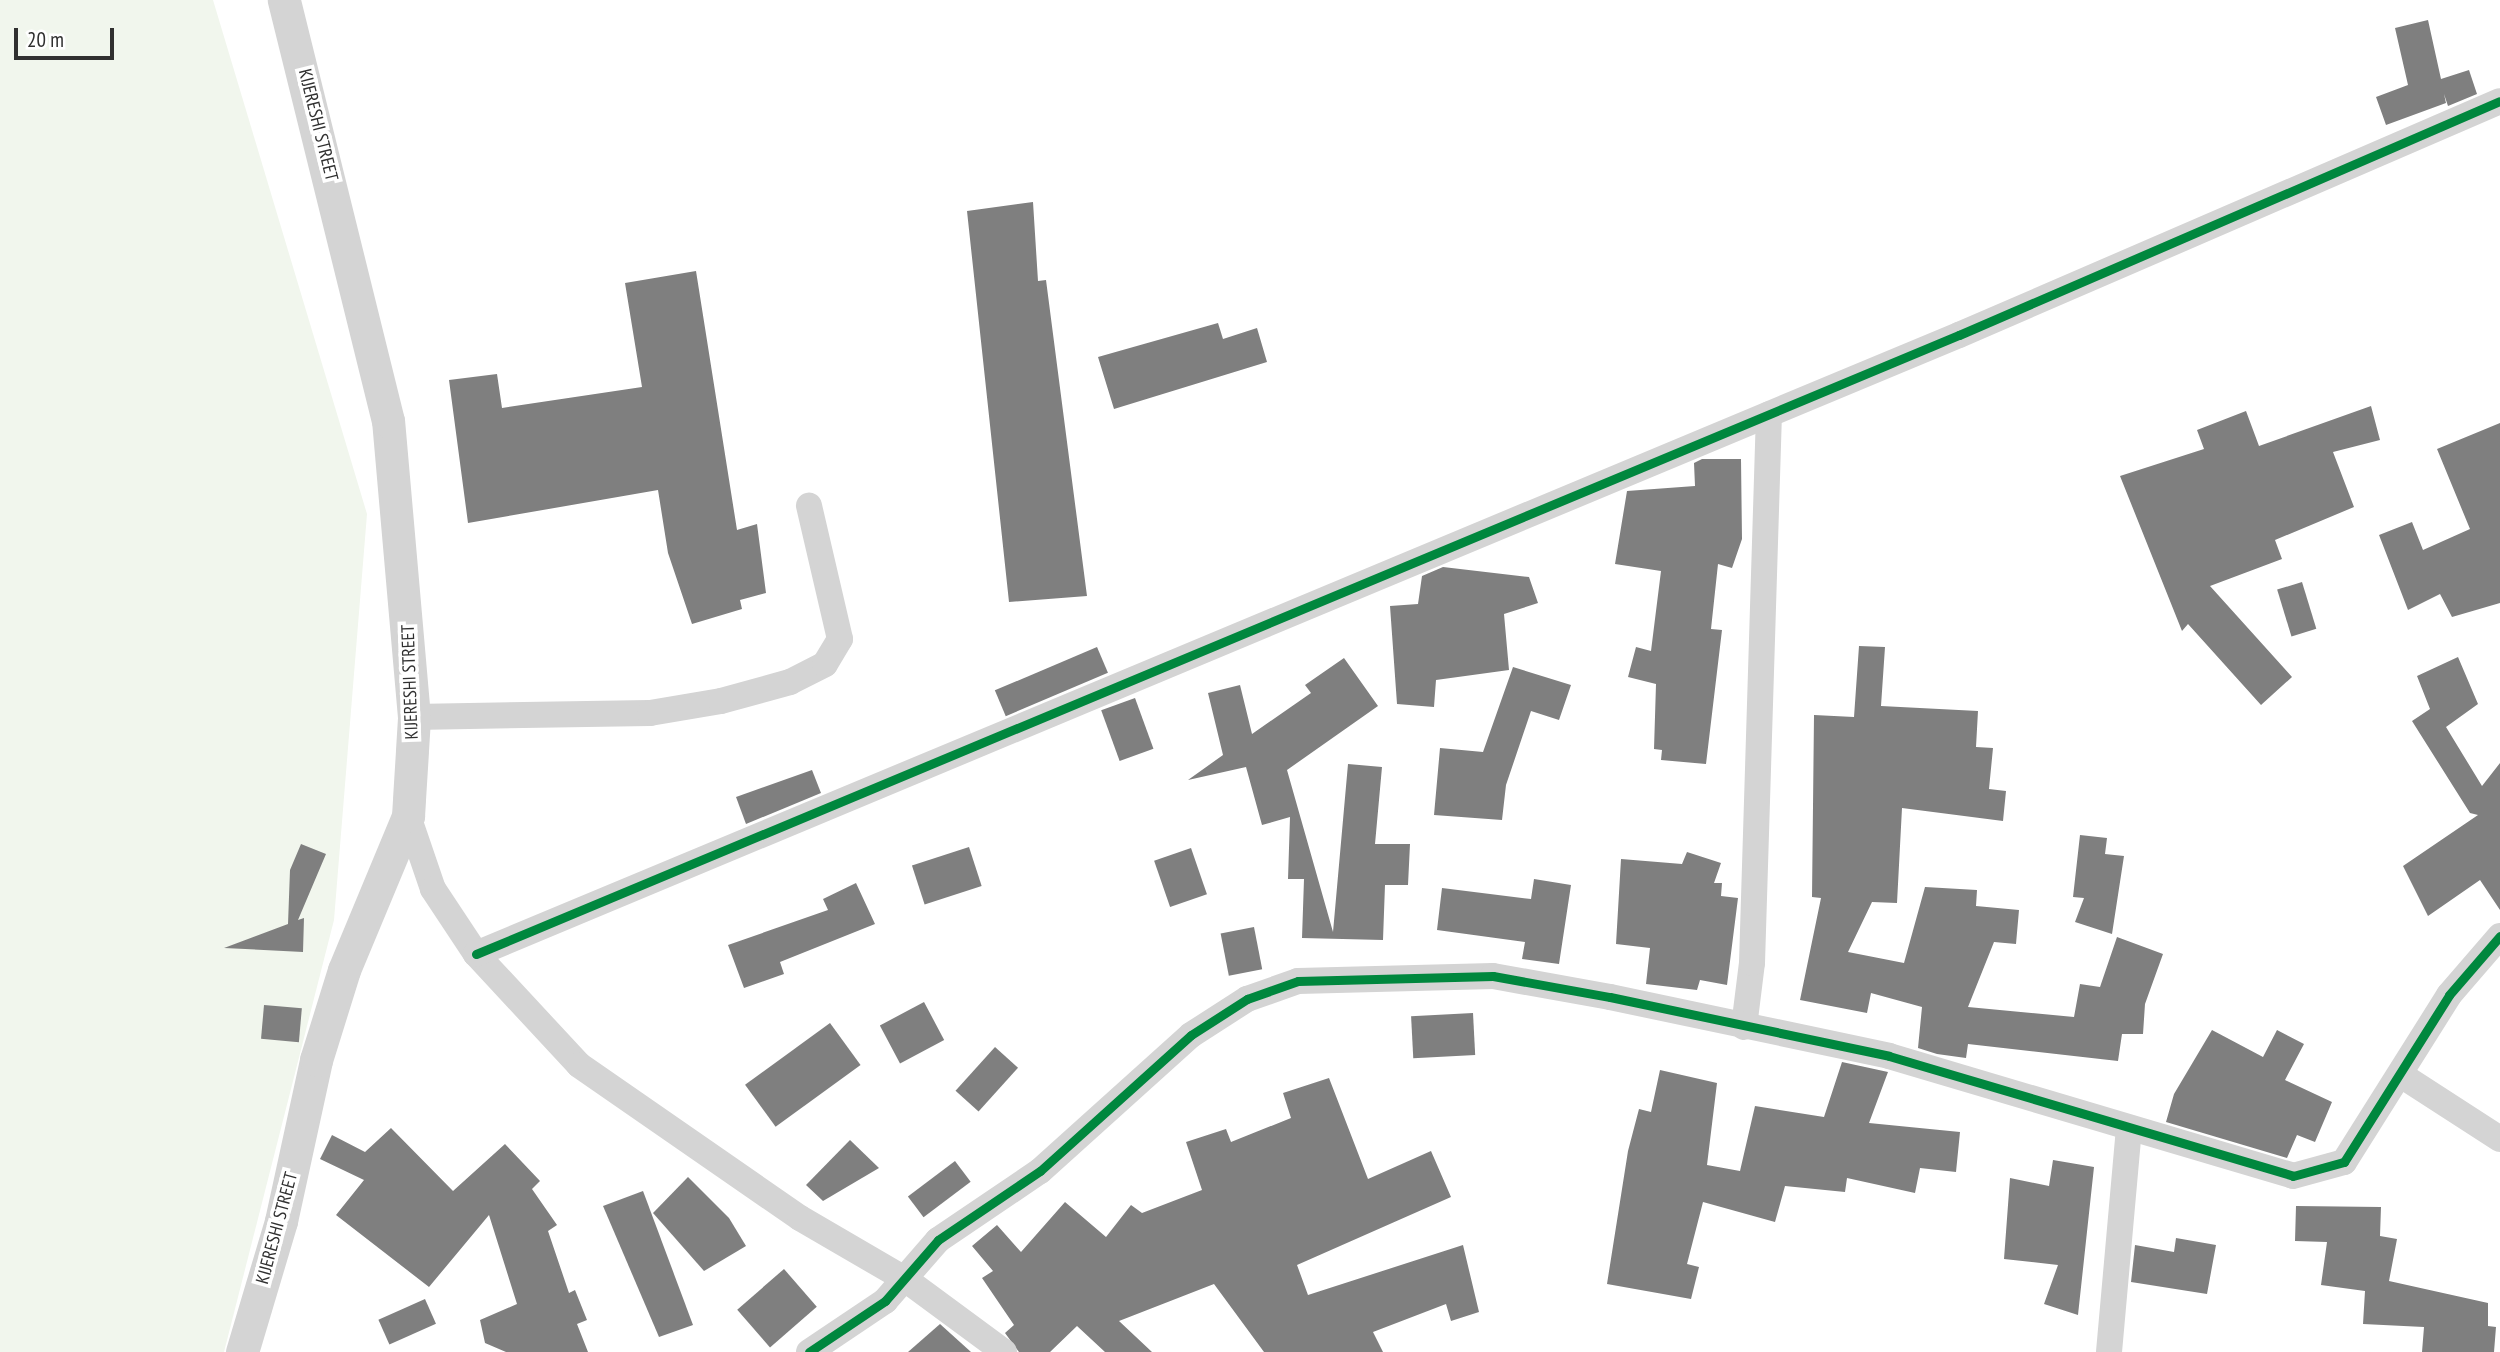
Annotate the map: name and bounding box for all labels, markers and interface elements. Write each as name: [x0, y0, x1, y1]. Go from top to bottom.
scale bar: [18, 14, 117, 58]
text: 20 m: [27, 26, 64, 53]
street label: KIJERESHI STREET: [294, 67, 342, 183]
street label: KIJERESHI STREET: [397, 624, 423, 740]
street label: KIJERESHI STREET: [252, 1170, 302, 1286]

